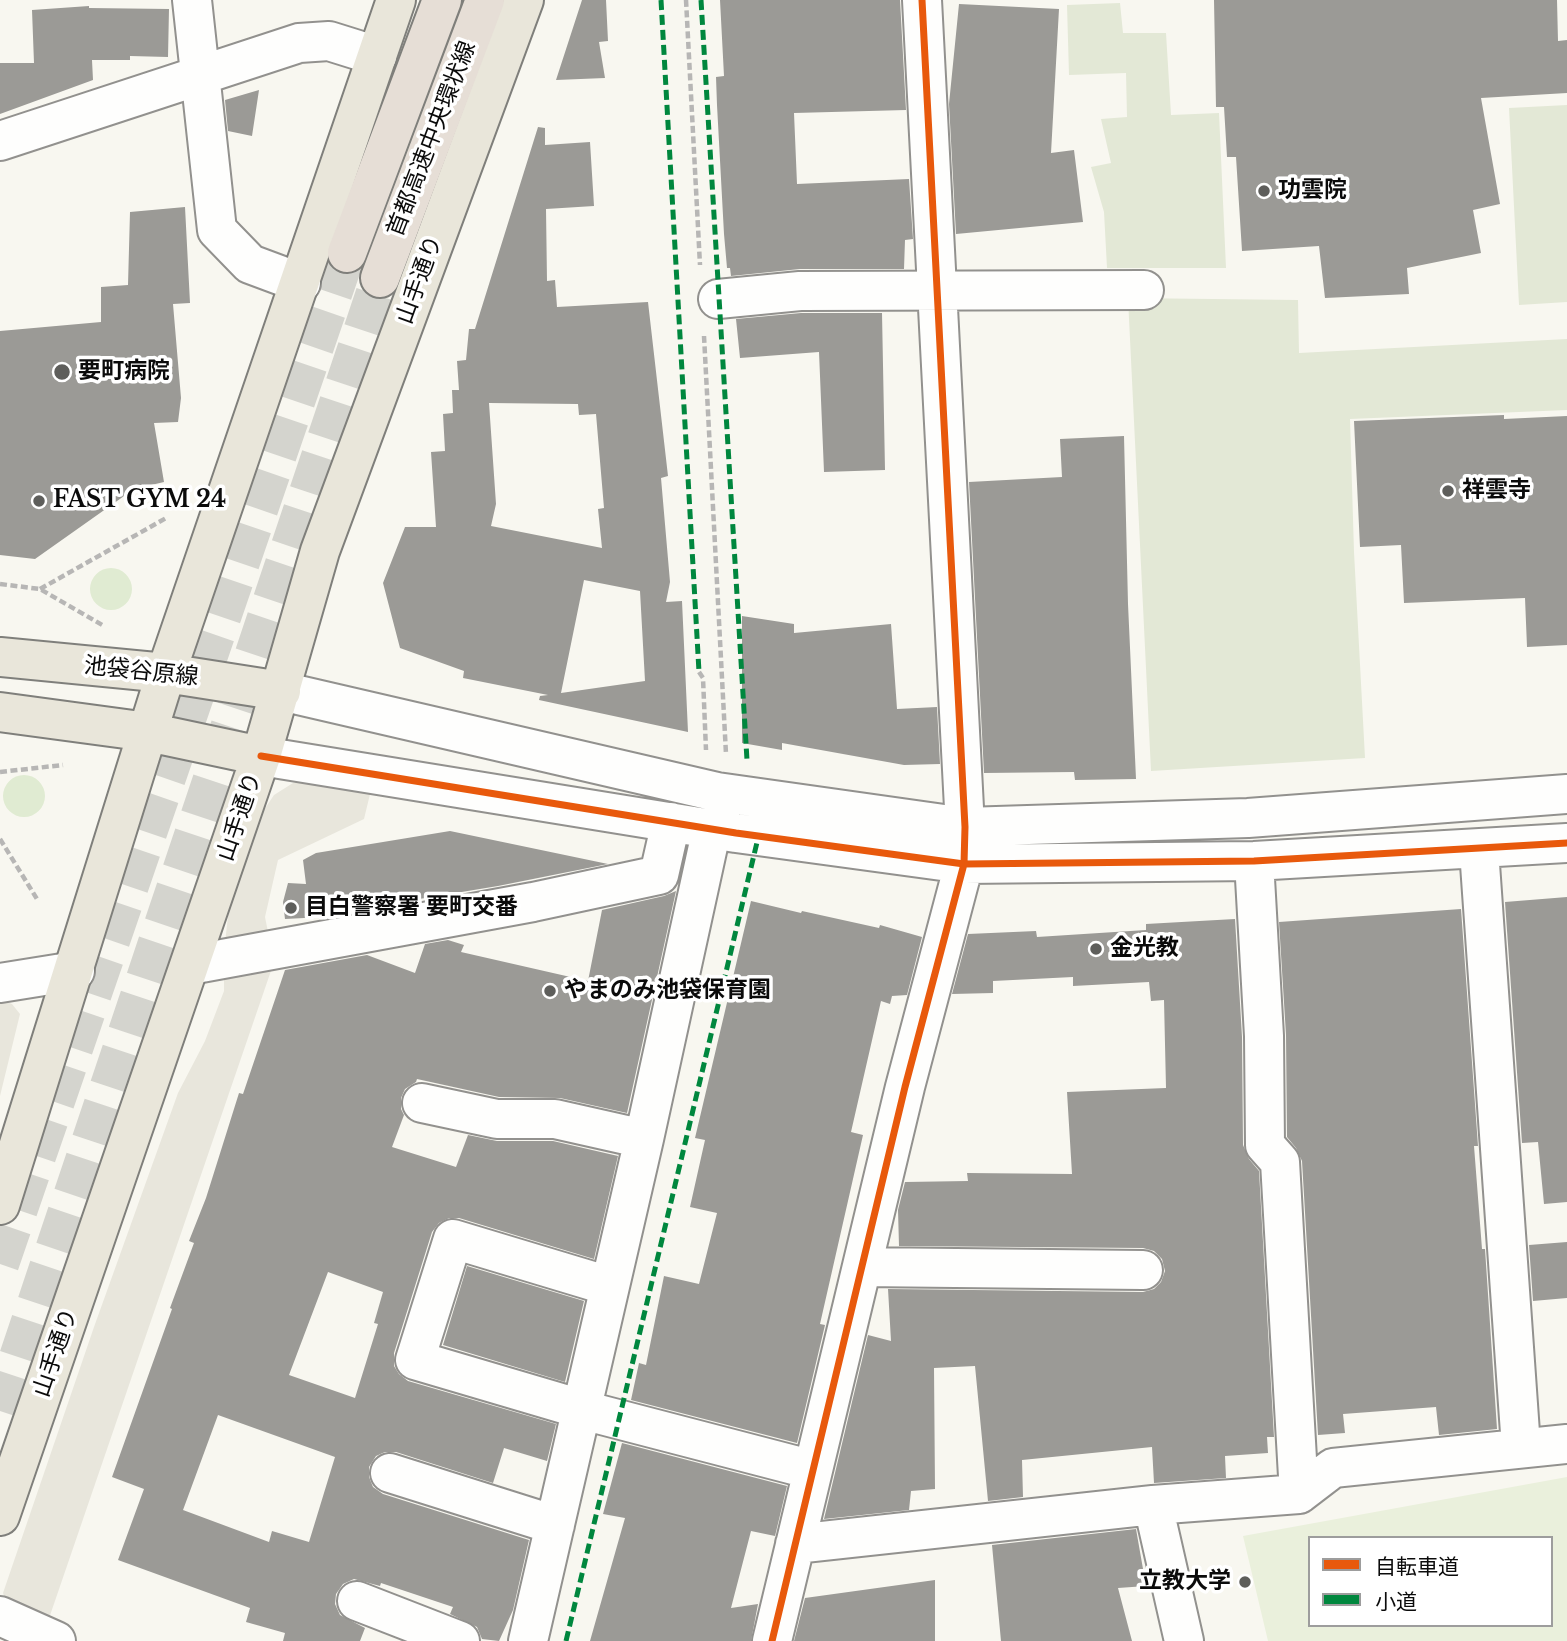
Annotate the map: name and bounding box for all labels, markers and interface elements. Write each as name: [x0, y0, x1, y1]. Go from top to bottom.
street label: 首都高速中央環状線: [382, 37, 482, 241]
place label: 功雲院: [1278, 177, 1347, 205]
marker: 功雲院: [1256, 183, 1272, 199]
street label: 山手通り: [391, 232, 449, 328]
place label: 要町病院: [78, 358, 170, 386]
marker: 要町病院: [52, 362, 72, 382]
place label: 祥雲寺: [1462, 477, 1531, 505]
marker: 祥雲寺: [1440, 483, 1456, 499]
place label: FAST GYM 24: [53, 487, 226, 515]
marker: FAST GYM 24: [31, 493, 47, 509]
street label: 池袋谷原線: [82, 652, 200, 692]
street label: 山手通り: [212, 769, 268, 865]
place label: 目白警察署 要町交番: [305, 894, 518, 922]
marker: 目白警察署 要町交番: [283, 900, 299, 916]
place label: 金光教: [1110, 935, 1179, 963]
marker: 金光教: [1088, 941, 1104, 957]
place label: やまのみ池袋保育園: [564, 977, 771, 1005]
marker: やまのみ池袋保育園: [542, 983, 558, 999]
street label: 山手通り: [28, 1305, 84, 1401]
legend: [1308, 1536, 1553, 1627]
text: 自転車道: [1375, 1554, 1459, 1580]
place label: 立教大学: [1139, 1568, 1231, 1596]
marker: 立教大学: [1237, 1574, 1253, 1590]
text: 小道: [1375, 1589, 1417, 1615]

